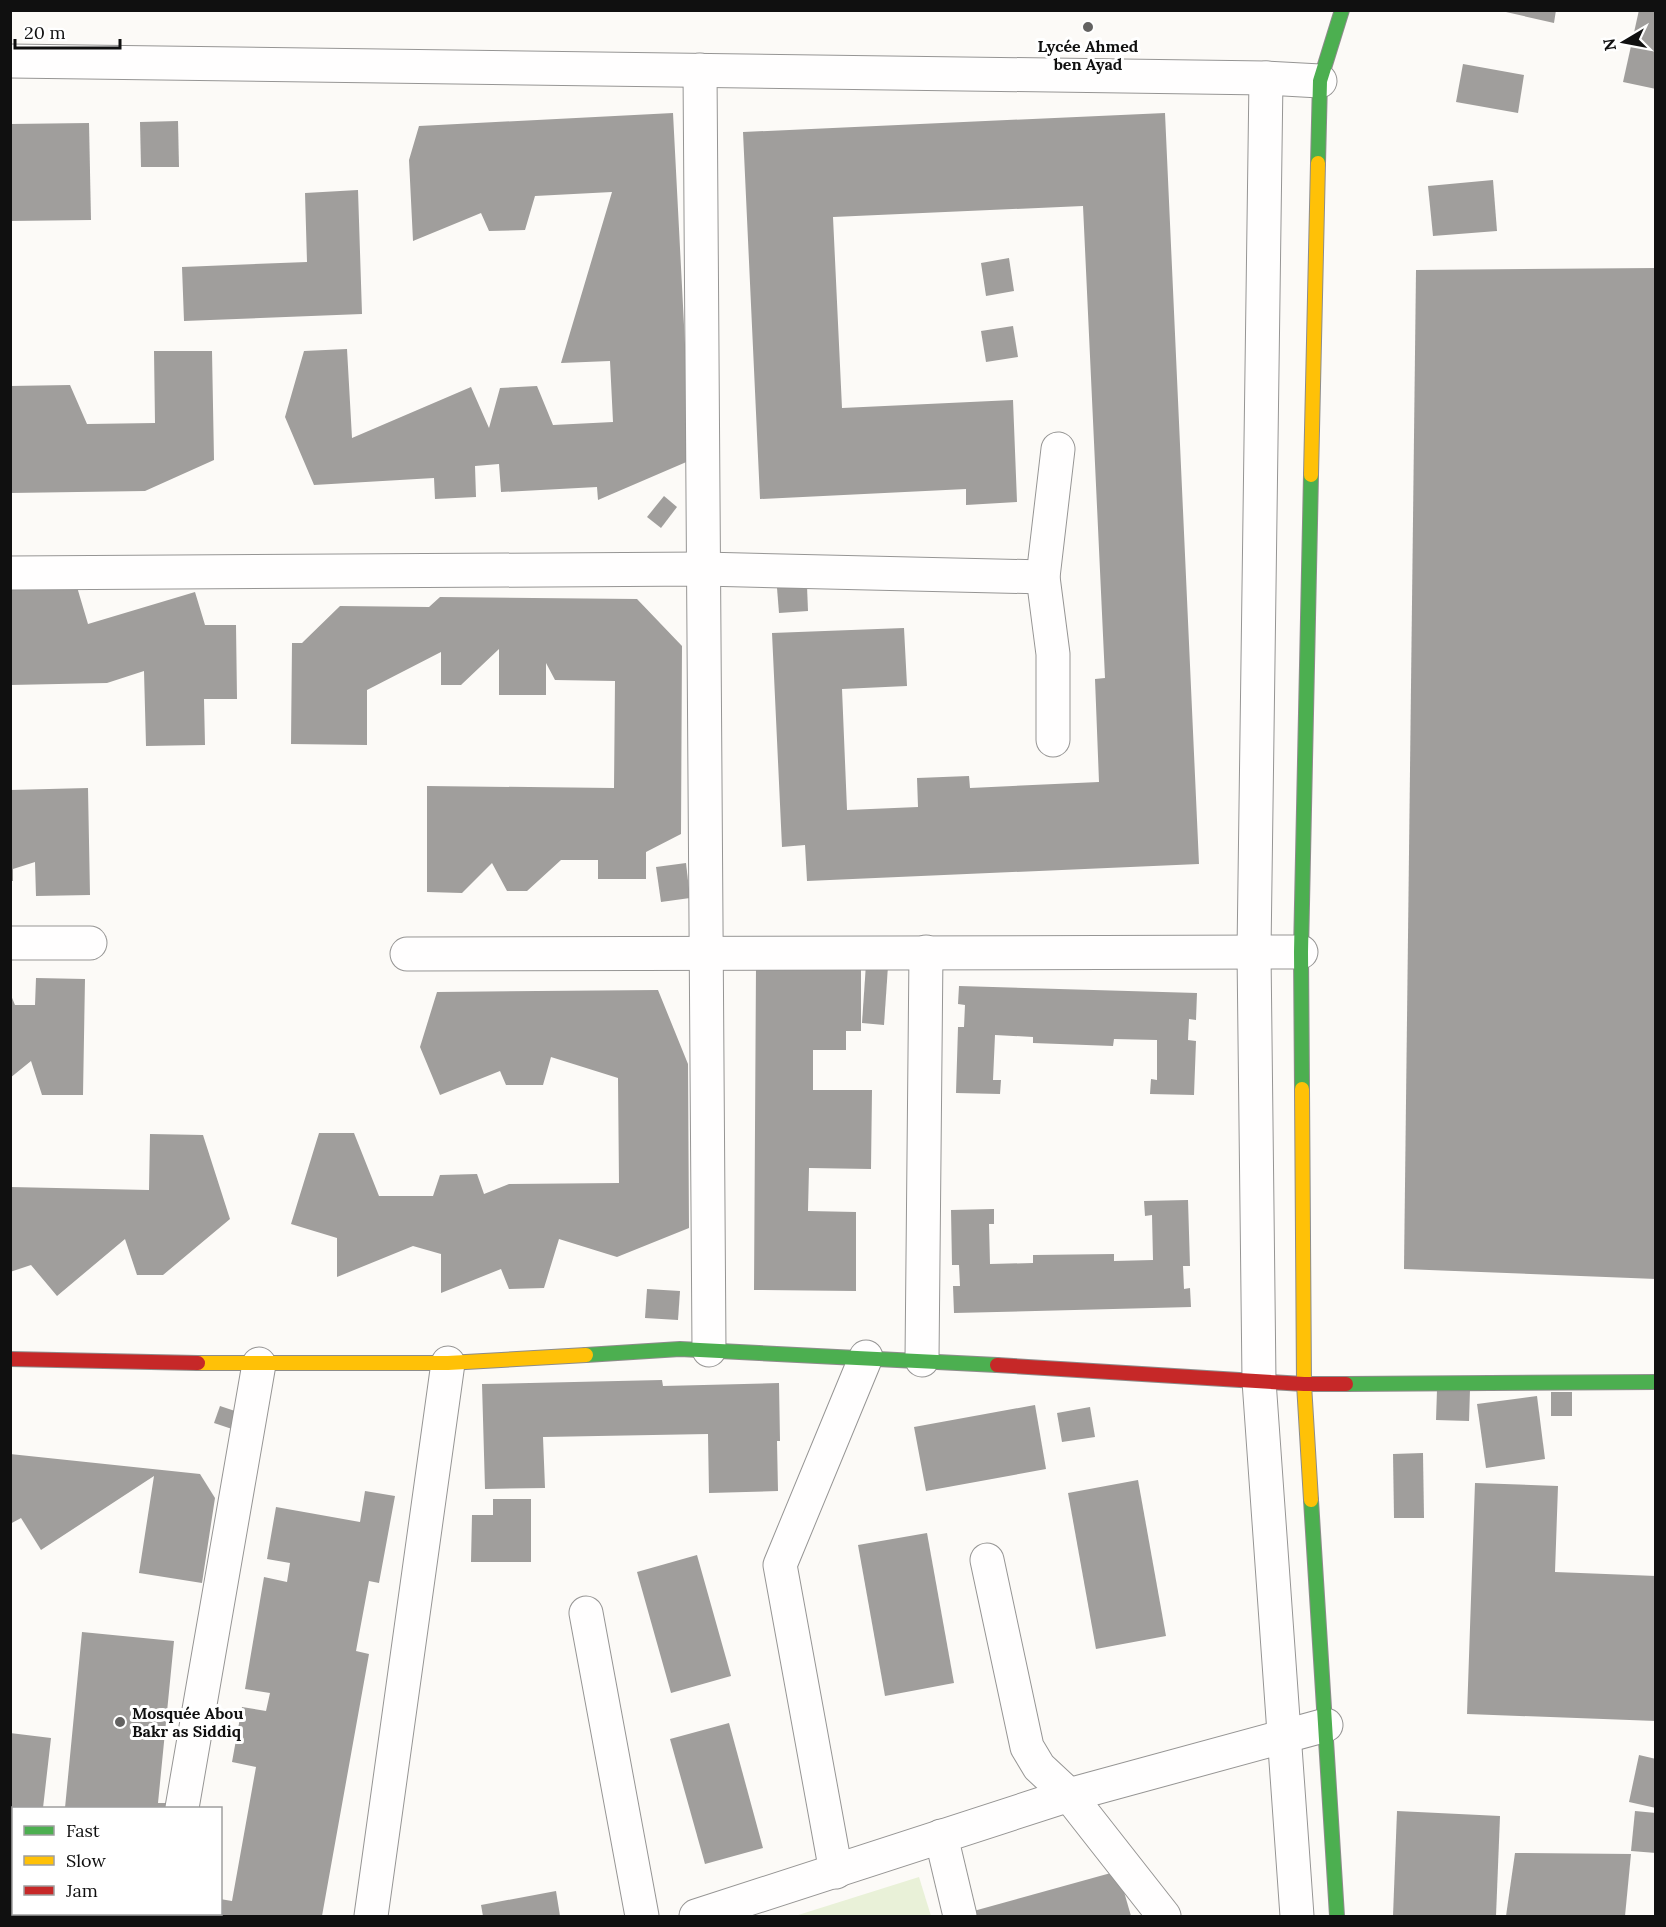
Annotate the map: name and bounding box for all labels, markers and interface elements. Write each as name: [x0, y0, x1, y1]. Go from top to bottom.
scale bar: [15, 12, 120, 50]
north arrow: [1594, 12, 1654, 72]
marker: Lycée Ahmed ben Ayad: [1081, 20, 1095, 34]
text: 20 m: [24, 21, 66, 44]
place label: Lycée Ahmed ben Ayad: [1038, 36, 1139, 74]
text: N: [1598, 37, 1620, 52]
place label: Mosquée Abou Bakr as Siddiq: [132, 1703, 243, 1741]
marker: Mosquée Abou Bakr as Siddiq: [113, 1715, 127, 1729]
legend: [12, 1807, 222, 1915]
text: Fast: [66, 1819, 100, 1842]
text: Slow: [66, 1849, 106, 1872]
text: Jam: [65, 1879, 98, 1902]

